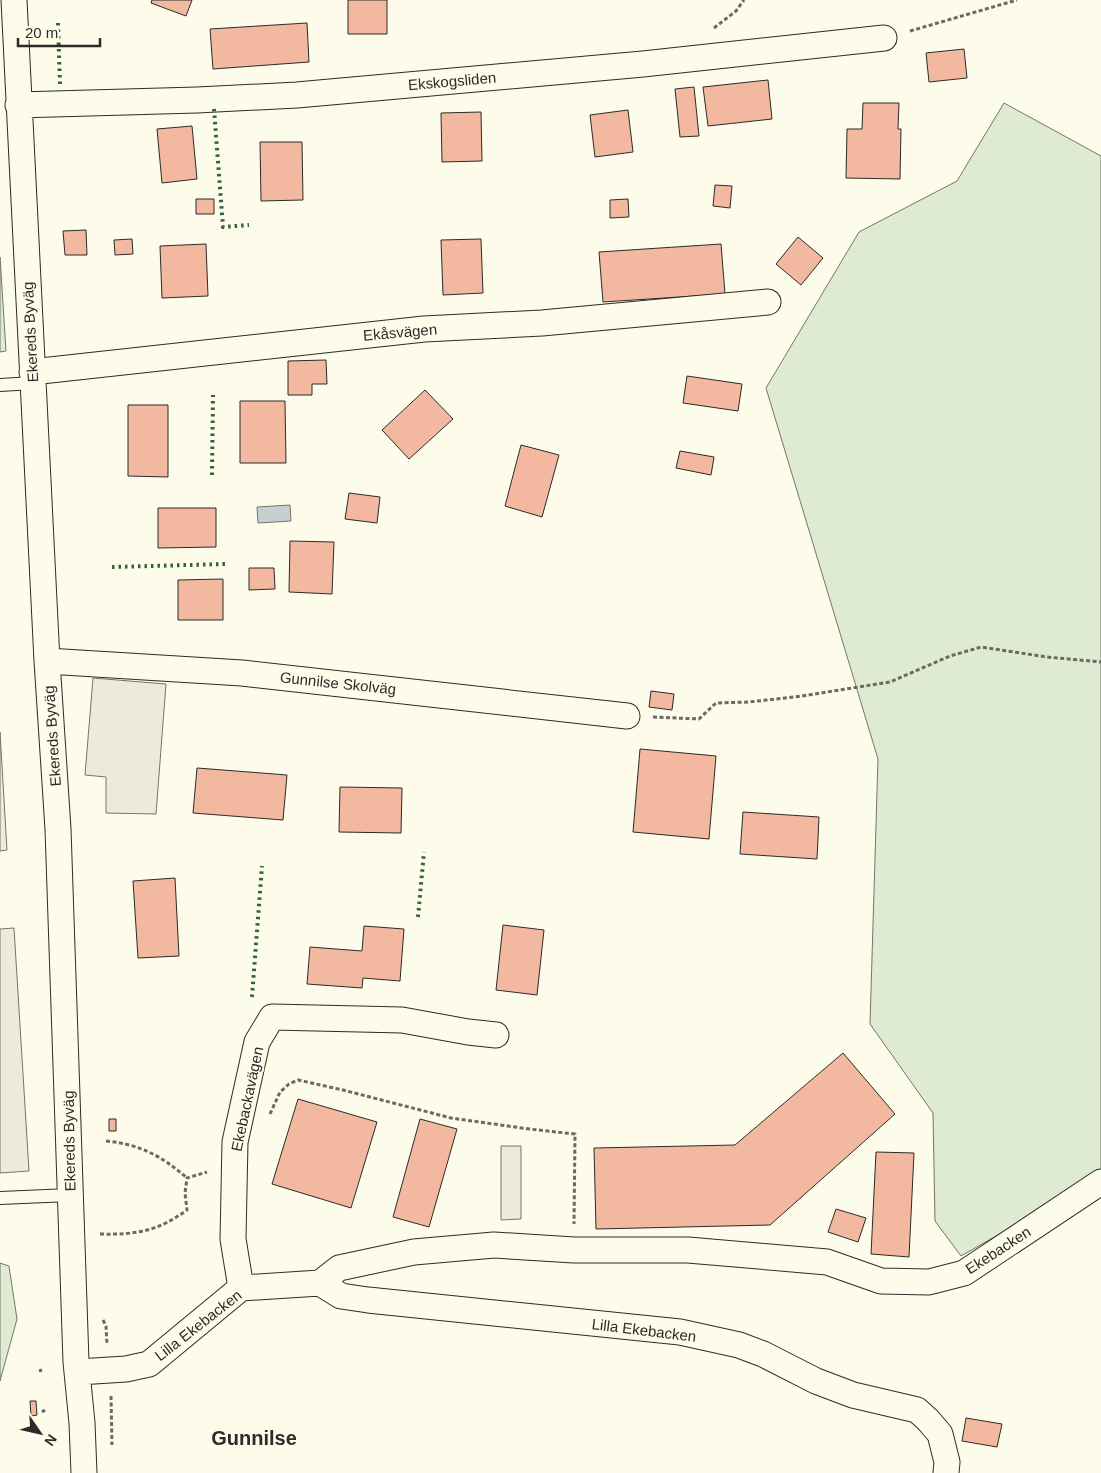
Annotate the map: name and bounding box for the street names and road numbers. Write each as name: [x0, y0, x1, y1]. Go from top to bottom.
street label: Ekskogsliden: [407, 69, 497, 93]
street label: Ekereds Byväg: [19, 281, 41, 383]
street label: Ekåsvägen: [362, 320, 438, 344]
street label: Gunnilse Skolväg: [279, 668, 397, 698]
street label: Ekereds Byväg: [40, 685, 64, 787]
street label: Ekebackavägen: [228, 1045, 266, 1153]
street label: Ekereds Byväg: [60, 1090, 78, 1192]
street label: Ekebacken: [962, 1223, 1034, 1277]
street label: Lilla Ekebacken: [151, 1286, 245, 1364]
street label: Lilla Ekebacken: [591, 1315, 697, 1345]

